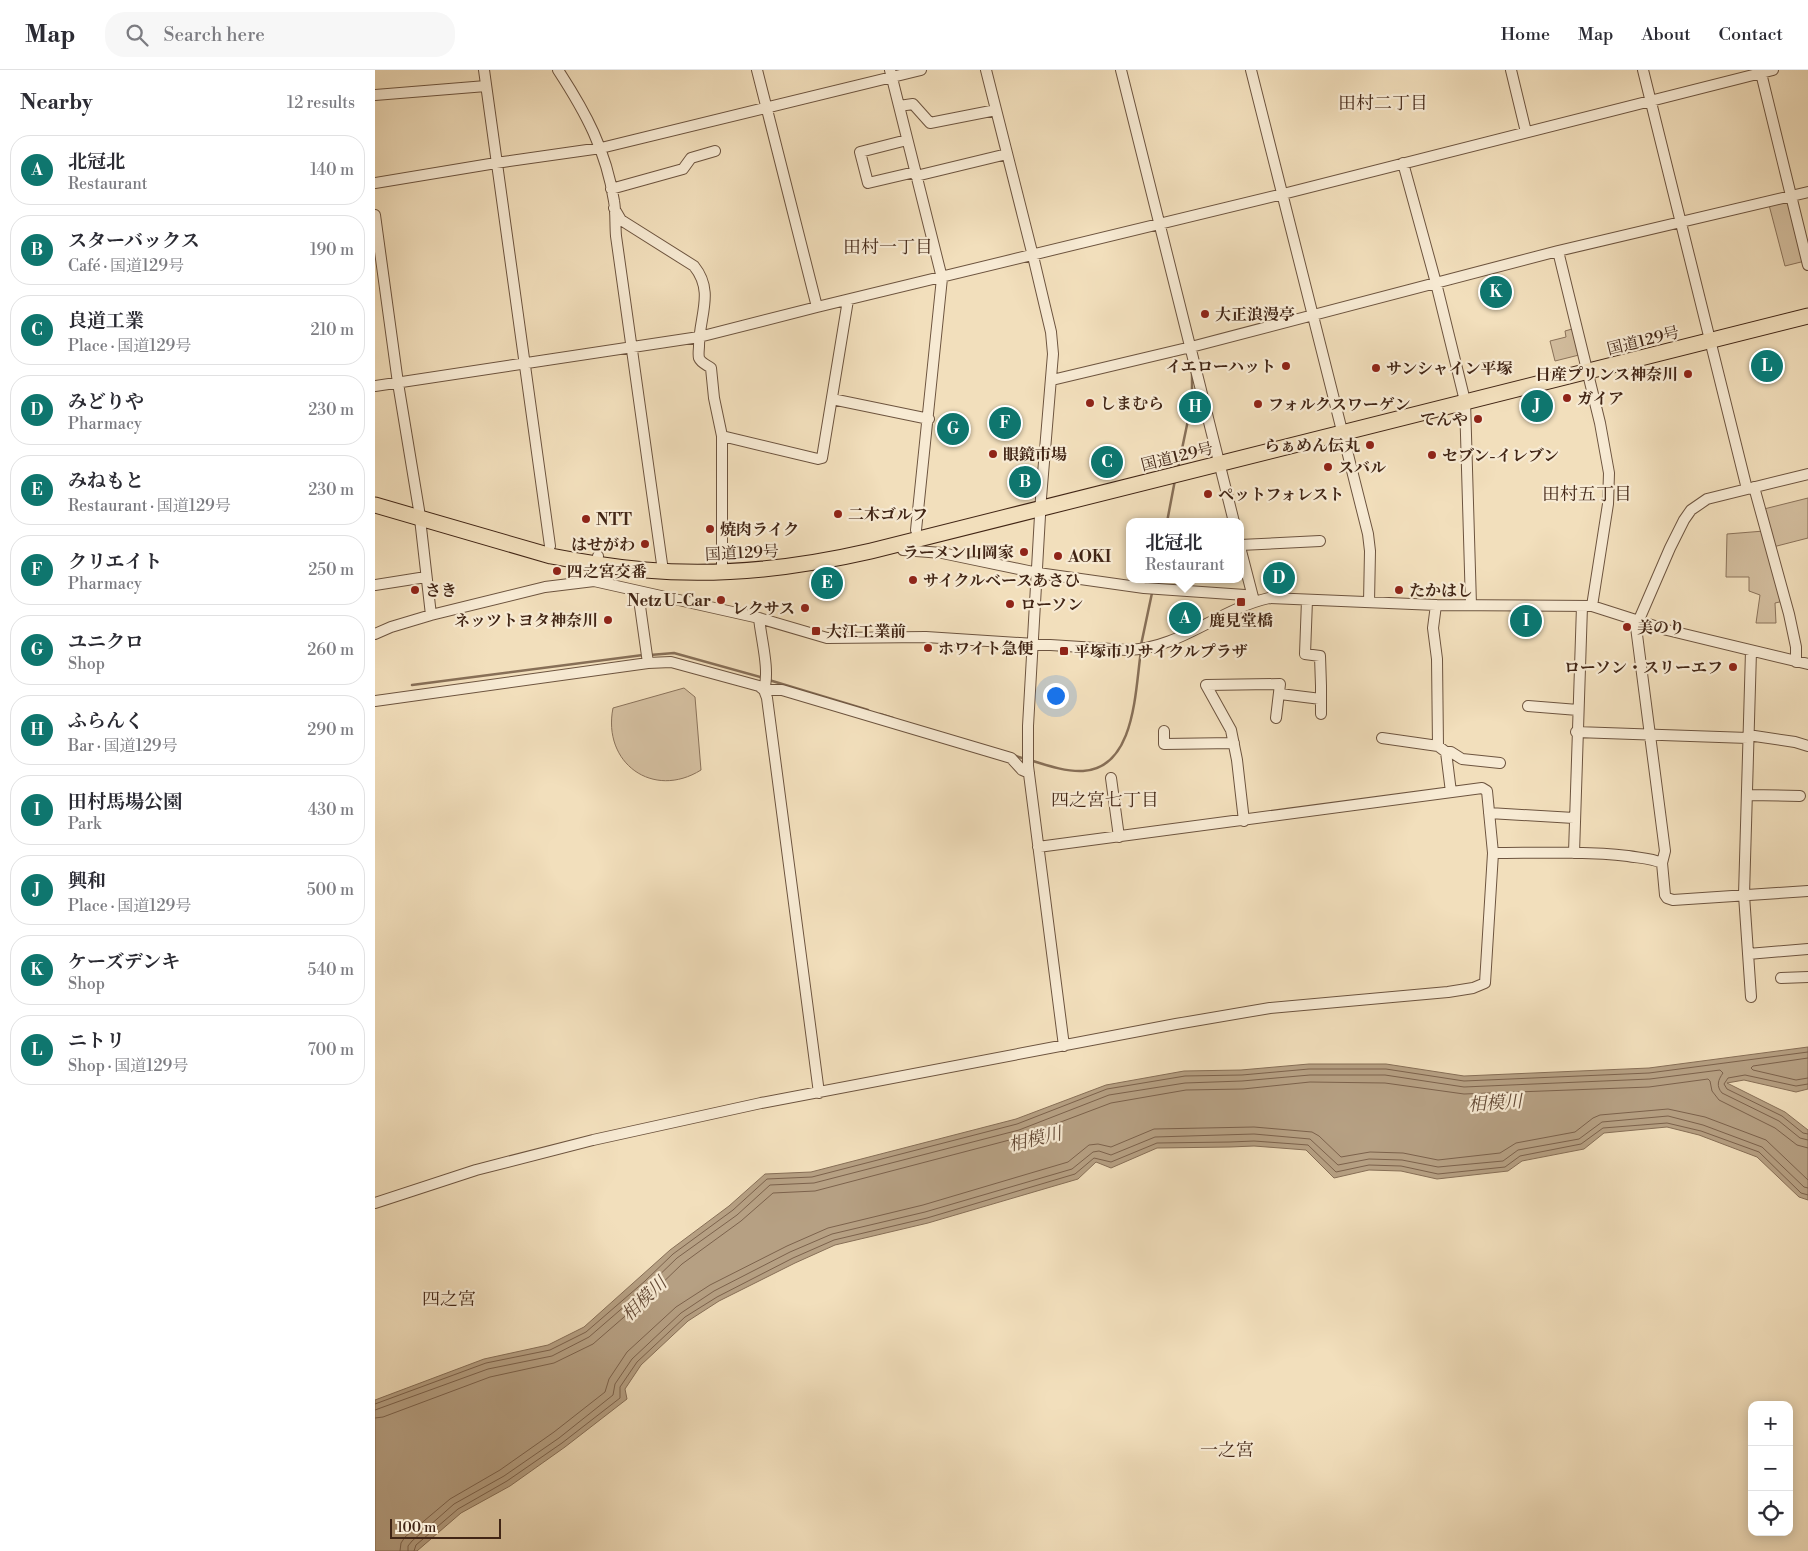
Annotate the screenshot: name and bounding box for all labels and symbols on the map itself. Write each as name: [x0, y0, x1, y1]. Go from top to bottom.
district label: 田村二丁目: [1338, 92, 1428, 115]
district label: 田村一丁目: [843, 236, 933, 259]
pin: K: [1480, 273, 1512, 311]
place label: 大正浪漫亭: [1215, 305, 1295, 325]
marker: 大正浪漫亭: [1199, 308, 1211, 320]
street label: 国道129号: [1605, 322, 1682, 360]
pin: L: [1751, 347, 1783, 385]
place label: イエローハット: [1165, 357, 1276, 377]
place label: サンシャイン平塚: [1386, 359, 1512, 379]
marker: イエローハット: [1280, 360, 1292, 372]
marker: サンシャイン平塚: [1370, 362, 1382, 374]
place label: 日産プリンス神奈川: [1535, 365, 1678, 385]
marker: 日産プリンス神奈川: [1682, 368, 1694, 380]
pin: J: [1521, 387, 1553, 425]
pin: H: [1179, 388, 1211, 426]
place label: ガイア: [1577, 389, 1624, 409]
marker: ガイア: [1561, 392, 1573, 404]
place label: しまむら: [1100, 394, 1164, 414]
place label: フォルクスワーゲン: [1268, 395, 1410, 415]
marker: しまむら: [1084, 397, 1096, 409]
marker: フォルクスワーゲン: [1252, 398, 1264, 410]
pin: F: [989, 404, 1021, 442]
pin: G: [937, 410, 969, 448]
place label: てんや: [1420, 410, 1468, 430]
marker: てんや: [1472, 413, 1484, 425]
place label: らぁめん伝丸: [1264, 436, 1360, 456]
street label: 国道129号: [1139, 438, 1216, 476]
marker: らぁめん伝丸: [1364, 439, 1376, 451]
pin: C: [1091, 443, 1123, 481]
place label: 眼鏡市場: [1003, 445, 1067, 465]
place label: セブン-イレブン: [1442, 446, 1559, 466]
marker: 眼鏡市場: [987, 448, 999, 460]
marker: セブン-イレブン: [1426, 449, 1438, 461]
place label: スバル: [1338, 458, 1386, 478]
marker: スバル: [1322, 461, 1334, 473]
pin: B: [1009, 463, 1041, 501]
district label: 田村五丁目: [1542, 483, 1632, 506]
place label: ペットフォレスト: [1218, 485, 1344, 505]
marker: ペットフォレスト: [1202, 488, 1214, 500]
place label: 二木ゴルフ: [848, 505, 928, 525]
marker: 二木ゴルフ: [832, 508, 844, 520]
place label: NTT: [596, 510, 632, 530]
marker: NTT: [580, 513, 592, 525]
place label: 焼肉ライク: [720, 520, 799, 540]
marker: 焼肉ライク: [704, 523, 716, 535]
place label: はせがわ: [571, 535, 635, 555]
marker: はせがわ: [639, 538, 651, 550]
street label: 国道129号: [705, 541, 780, 565]
place label: ラーメン山岡家: [903, 543, 1014, 563]
marker: ラーメン山岡家: [1018, 546, 1030, 558]
place label: AOKI: [1067, 547, 1111, 567]
marker: AOKI: [1052, 550, 1064, 562]
pin: D: [1263, 559, 1295, 597]
place label: 四之宮交番: [567, 562, 647, 582]
pin: E: [811, 564, 843, 602]
marker: 四之宮交番: [551, 565, 563, 577]
place label: サイクルベースあさひ: [923, 571, 1080, 591]
marker: サイクルベースあさひ: [907, 574, 919, 586]
place label: さき: [425, 581, 457, 601]
place label: たかはし: [1409, 581, 1473, 601]
marker: さき: [409, 584, 421, 596]
marker: たかはし: [1393, 584, 1405, 596]
place label: Netz U-Car: [627, 591, 711, 611]
marker: Netz U-Car: [715, 594, 727, 606]
place label: ローソン: [1020, 595, 1083, 615]
marker: 鹿見堂橋: [1235, 596, 1247, 608]
marker: ローソン: [1004, 598, 1016, 610]
place label: レクサス: [732, 599, 795, 619]
pin: A: [1169, 599, 1201, 637]
marker: レクサス: [799, 602, 811, 614]
pin: I: [1510, 602, 1542, 640]
place label: ネッツトヨタ神奈川: [454, 611, 598, 631]
place label: 鹿見堂橋: [1209, 611, 1273, 631]
marker: ネッツトヨタ神奈川: [602, 614, 614, 626]
place label: 美のり: [1637, 618, 1685, 638]
marker: 美のり: [1621, 621, 1633, 633]
place label: 大江工業前: [826, 622, 906, 642]
marker: 大江工業前: [810, 625, 822, 637]
place label: ホワイト急便: [938, 639, 1034, 659]
marker: ホワイト急便: [922, 642, 934, 654]
place label: 平塚市リサイクルプラザ: [1074, 642, 1248, 662]
marker: 平塚市リサイクルプラザ: [1058, 645, 1070, 657]
place label: ローソン・スリーエフ: [1564, 658, 1723, 678]
marker: ローソン・スリーエフ: [1727, 661, 1739, 673]
your location: [1043, 683, 1069, 709]
district label: 四之宮七丁目: [1051, 789, 1159, 812]
water label: 相模川: [1467, 1090, 1525, 1117]
water label: 相模川: [1006, 1122, 1066, 1157]
water label: 相模川: [617, 1271, 673, 1326]
district label: 四之宮: [422, 1288, 476, 1311]
district label: 一之宮: [1200, 1439, 1254, 1462]
scale bar: [390, 1516, 501, 1539]

